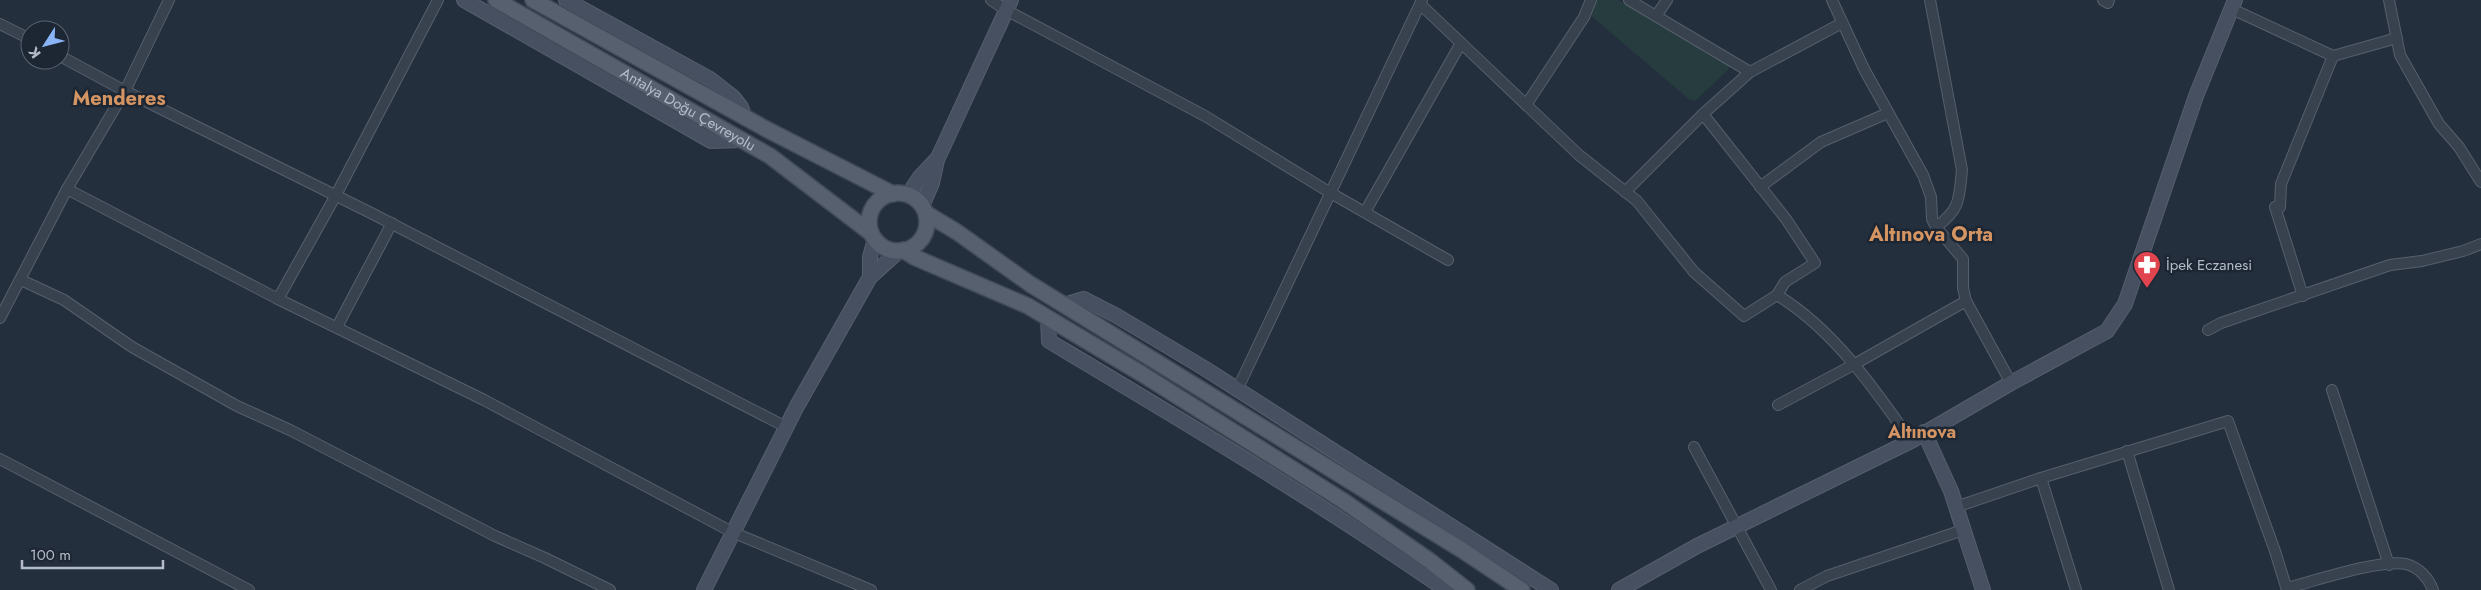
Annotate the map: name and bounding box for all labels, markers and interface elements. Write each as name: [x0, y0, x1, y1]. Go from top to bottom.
north arrow: [20, 20, 70, 70]
text: K: [23, 43, 45, 62]
street label: Antalya Doğu Çevreyolu: [616, 62, 760, 157]
district label: Menderes: [72, 84, 166, 113]
district label: Altınova Orta: [1868, 220, 1993, 249]
pharmacy icon: İpek Eczanesi: [2132, 250, 2162, 289]
place label: İpek Eczanesi: [2166, 254, 2252, 276]
district label: Altınova: [1887, 419, 1956, 445]
scale bar: [22, 538, 164, 570]
text: 100 m: [30, 544, 71, 566]

